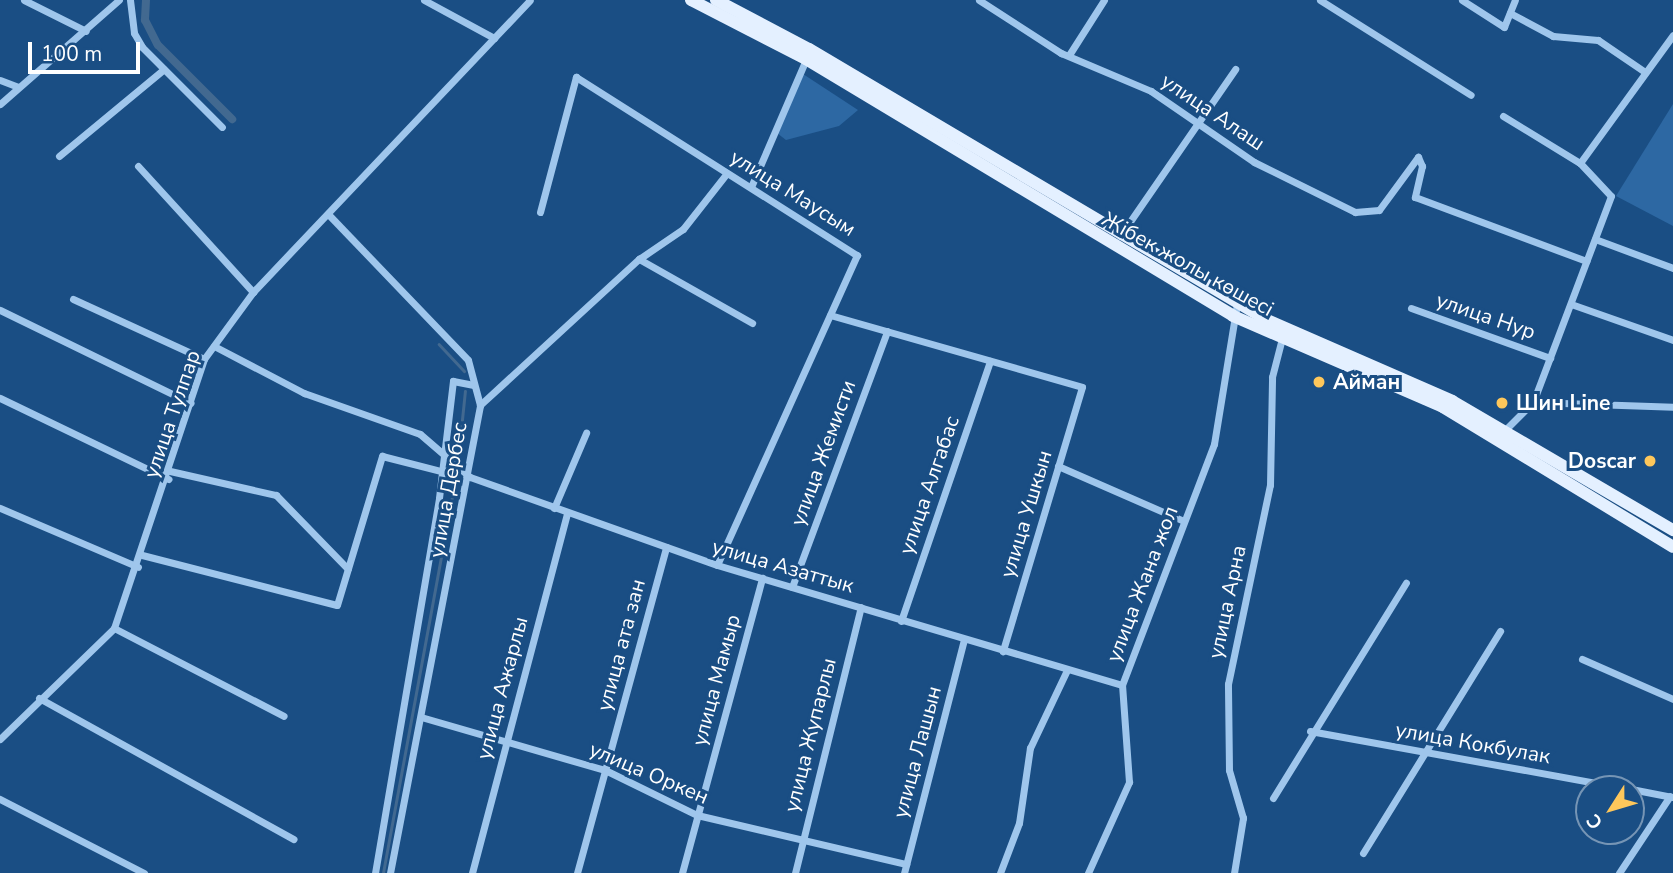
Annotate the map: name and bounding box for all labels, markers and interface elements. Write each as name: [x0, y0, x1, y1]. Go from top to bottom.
scale bar: [32, 28, 144, 72]
text: 100 m: [41, 40, 102, 68]
street label: улица Алаш: [1156, 68, 1270, 156]
street label: улица Маусым: [726, 144, 860, 242]
street label: Жібек жолы көшесі: [1098, 206, 1278, 322]
street label: улица Нур: [1433, 287, 1539, 345]
street label: улица Тулпар: [138, 347, 206, 481]
place label: Айман: [1333, 369, 1400, 395]
marker: Айман: [1311, 374, 1327, 390]
street label: улица Жемисти: [785, 377, 861, 529]
place label: Шин Line: [1516, 390, 1610, 416]
marker: Шин Line: [1494, 395, 1510, 411]
street label: улица Алгабас: [893, 412, 965, 558]
street label: улица Дербес: [424, 420, 472, 560]
street label: улица Ушкын: [995, 447, 1057, 581]
place label: Doscar: [1568, 448, 1636, 474]
marker: Doscar: [1642, 453, 1658, 469]
street label: улица Жана жол: [1101, 503, 1183, 665]
street label: улица Азаттык: [709, 534, 857, 598]
street label: улица Арна: [1203, 543, 1251, 661]
street label: улица ата зан: [591, 576, 651, 714]
street label: улица Мамыр: [686, 612, 746, 748]
street label: улица Ажарлы: [471, 614, 533, 762]
street label: улица Жупарлы: [779, 655, 841, 815]
street label: улица Лашын: [887, 683, 947, 821]
street label: улица Кокбулак: [1394, 717, 1552, 769]
street label: улица Оркен: [585, 737, 713, 809]
north arrow: [1575, 775, 1645, 845]
text: С: [1581, 808, 1609, 834]

